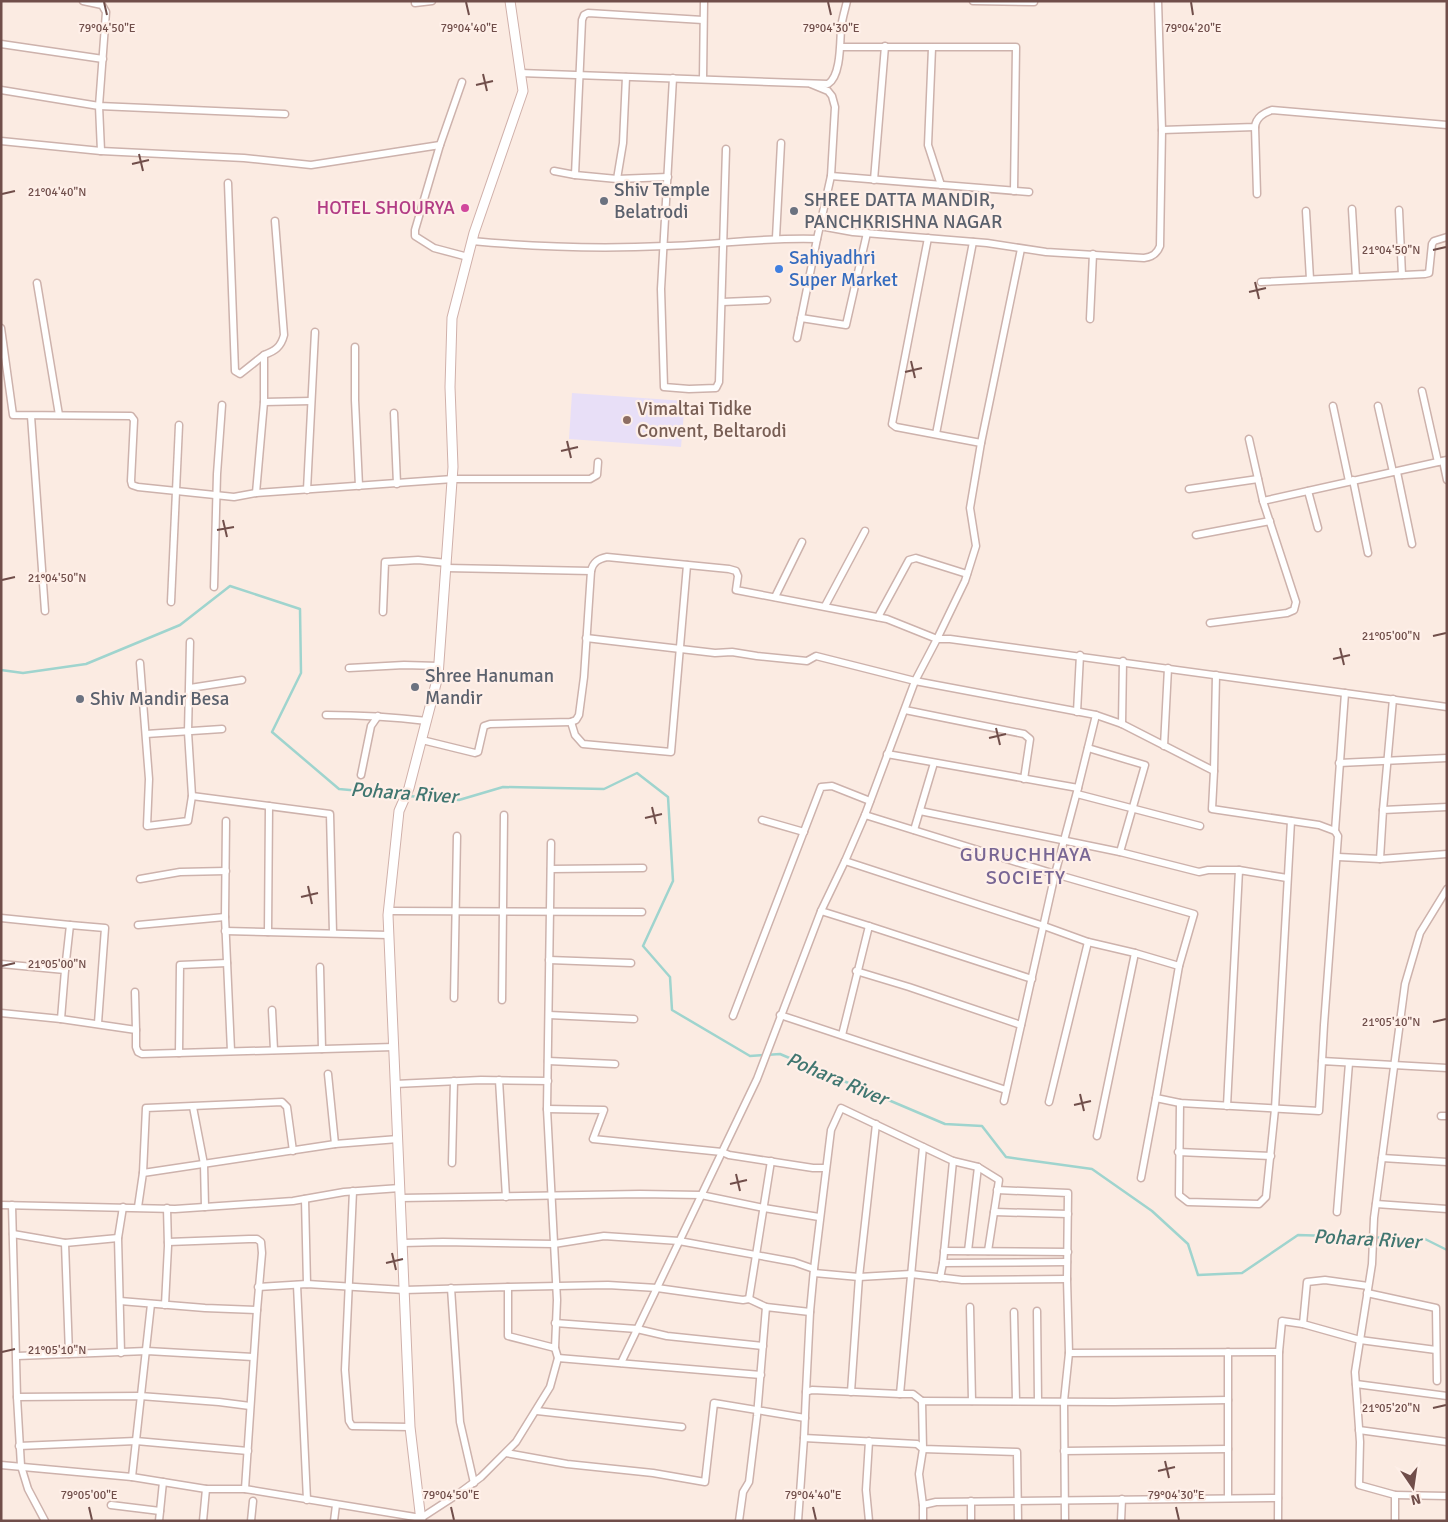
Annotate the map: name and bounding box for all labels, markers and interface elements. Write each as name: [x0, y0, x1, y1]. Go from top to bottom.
text: 79°04'50"E: [78, 21, 136, 36]
text: 79°04'40"E: [440, 21, 498, 36]
text: 79°04'30"E: [802, 21, 860, 36]
text: 79°04'20"E: [1164, 21, 1222, 36]
place label: Shiv Temple Belatrodi: [614, 178, 710, 224]
text: 21°04'40"N: [28, 185, 86, 200]
place label: SHREE DATTA MANDIR, PANCHKRISHNA NAGAR: [804, 188, 1002, 234]
marker: Shiv Temple Belatrodi: [598, 195, 610, 207]
place label: HOTEL SHOURYA: [316, 196, 455, 220]
marker: HOTEL SHOURYA: [459, 202, 471, 214]
marker: SHREE DATTA MANDIR, PANCHKRISHNA NAGAR: [788, 205, 800, 217]
text: 21°04'50"N: [1362, 243, 1420, 258]
place label: Sahiyadhri Super Market: [789, 246, 898, 292]
marker: Sahiyadhri Super Market: [773, 263, 785, 275]
place label: Vimaltai Tidke Convent, Beltarodi: [637, 397, 787, 443]
marker: Vimaltai Tidke Convent, Beltarodi: [621, 414, 633, 426]
text: 21°04'50"N: [28, 571, 86, 586]
text: 21°05'00"N: [1362, 629, 1420, 644]
place label: Shree Hanuman Mandir: [425, 664, 554, 710]
marker: Shree Hanuman Mandir: [409, 681, 421, 693]
place label: Shiv Mandir Besa: [90, 687, 229, 711]
marker: Shiv Mandir Besa: [74, 693, 86, 705]
water label: Pohara River: [350, 777, 461, 809]
district label: GURUCHHAYA SOCIETY: [960, 842, 1092, 890]
text: 21°05'00"N: [28, 957, 86, 972]
text: 21°05'10"N: [1362, 1015, 1420, 1030]
water label: Pohara River: [783, 1047, 894, 1113]
water label: Pohara River: [1313, 1224, 1424, 1254]
text: 21°05'10"N: [28, 1343, 86, 1358]
text: 21°05'20"N: [1362, 1401, 1420, 1416]
north arrow: [1388, 1462, 1438, 1512]
text: 79°05'00"E: [60, 1488, 118, 1503]
text: 79°04'50"E: [422, 1488, 480, 1503]
text: 79°04'40"E: [784, 1488, 842, 1503]
text: 79°04'30"E: [1147, 1488, 1205, 1503]
text: N: [1409, 1490, 1422, 1509]

